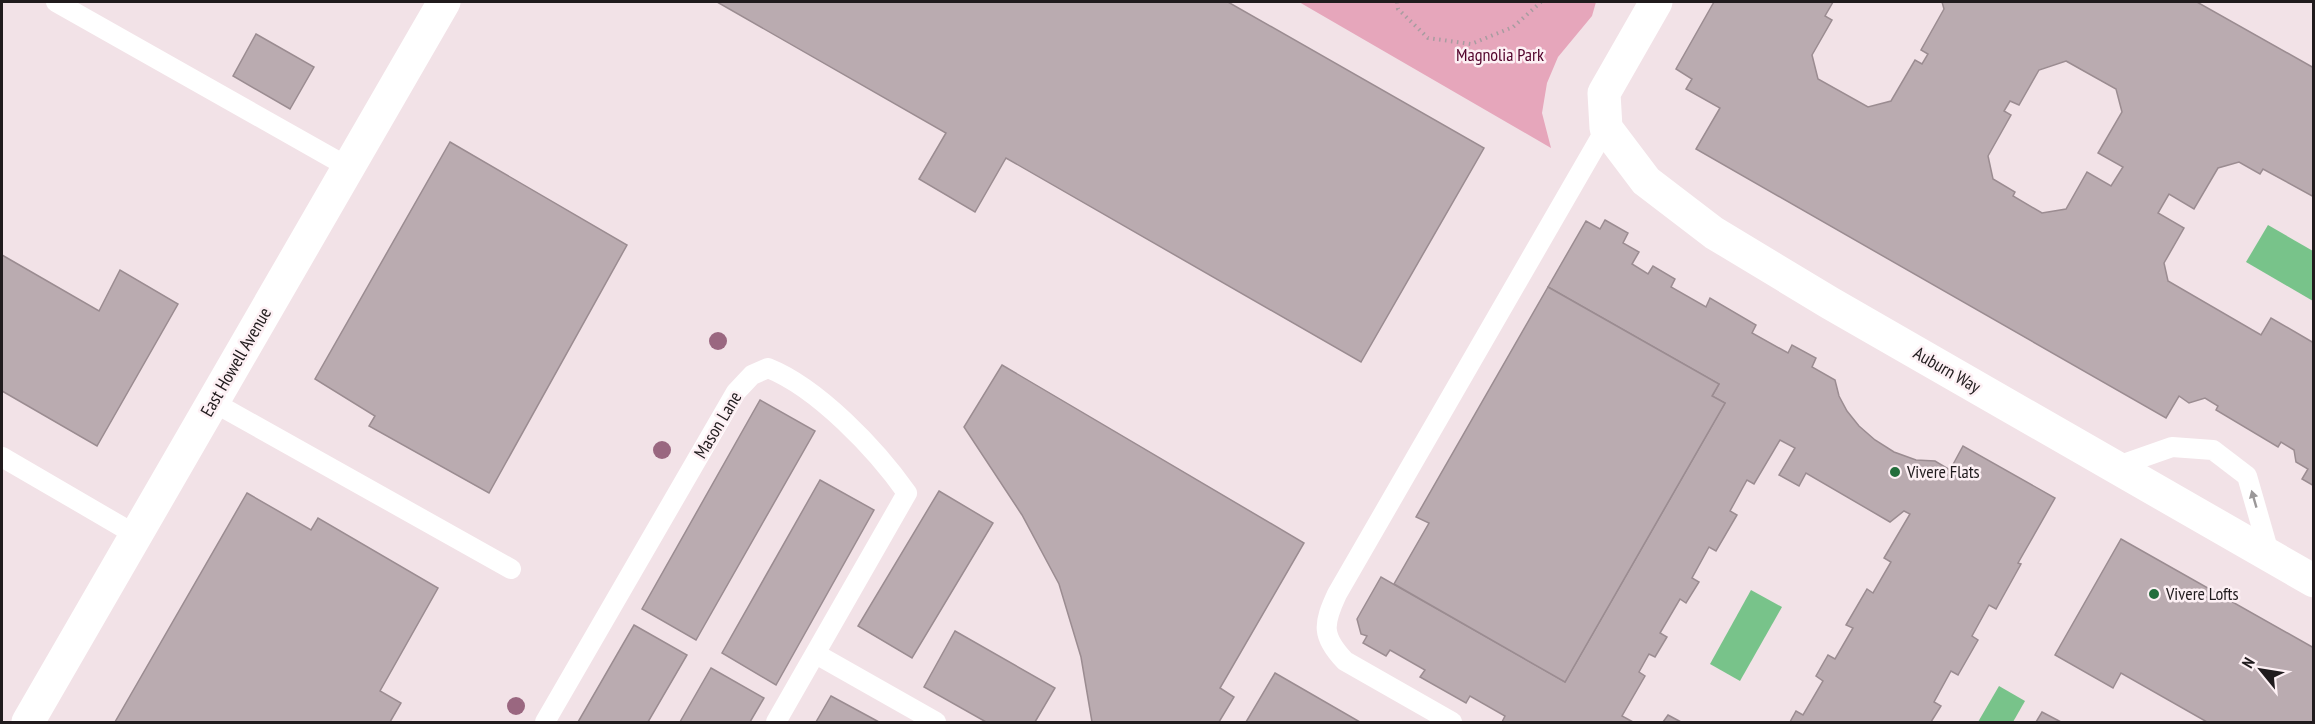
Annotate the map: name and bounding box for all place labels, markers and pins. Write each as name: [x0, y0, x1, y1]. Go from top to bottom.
place label: Vivere Flats: [1906, 460, 1980, 483]
marker: Vivere Flats: [1888, 465, 1902, 479]
place label: Vivere Lofts: [2165, 582, 2239, 605]
marker: Vivere Lofts: [2147, 587, 2161, 601]

